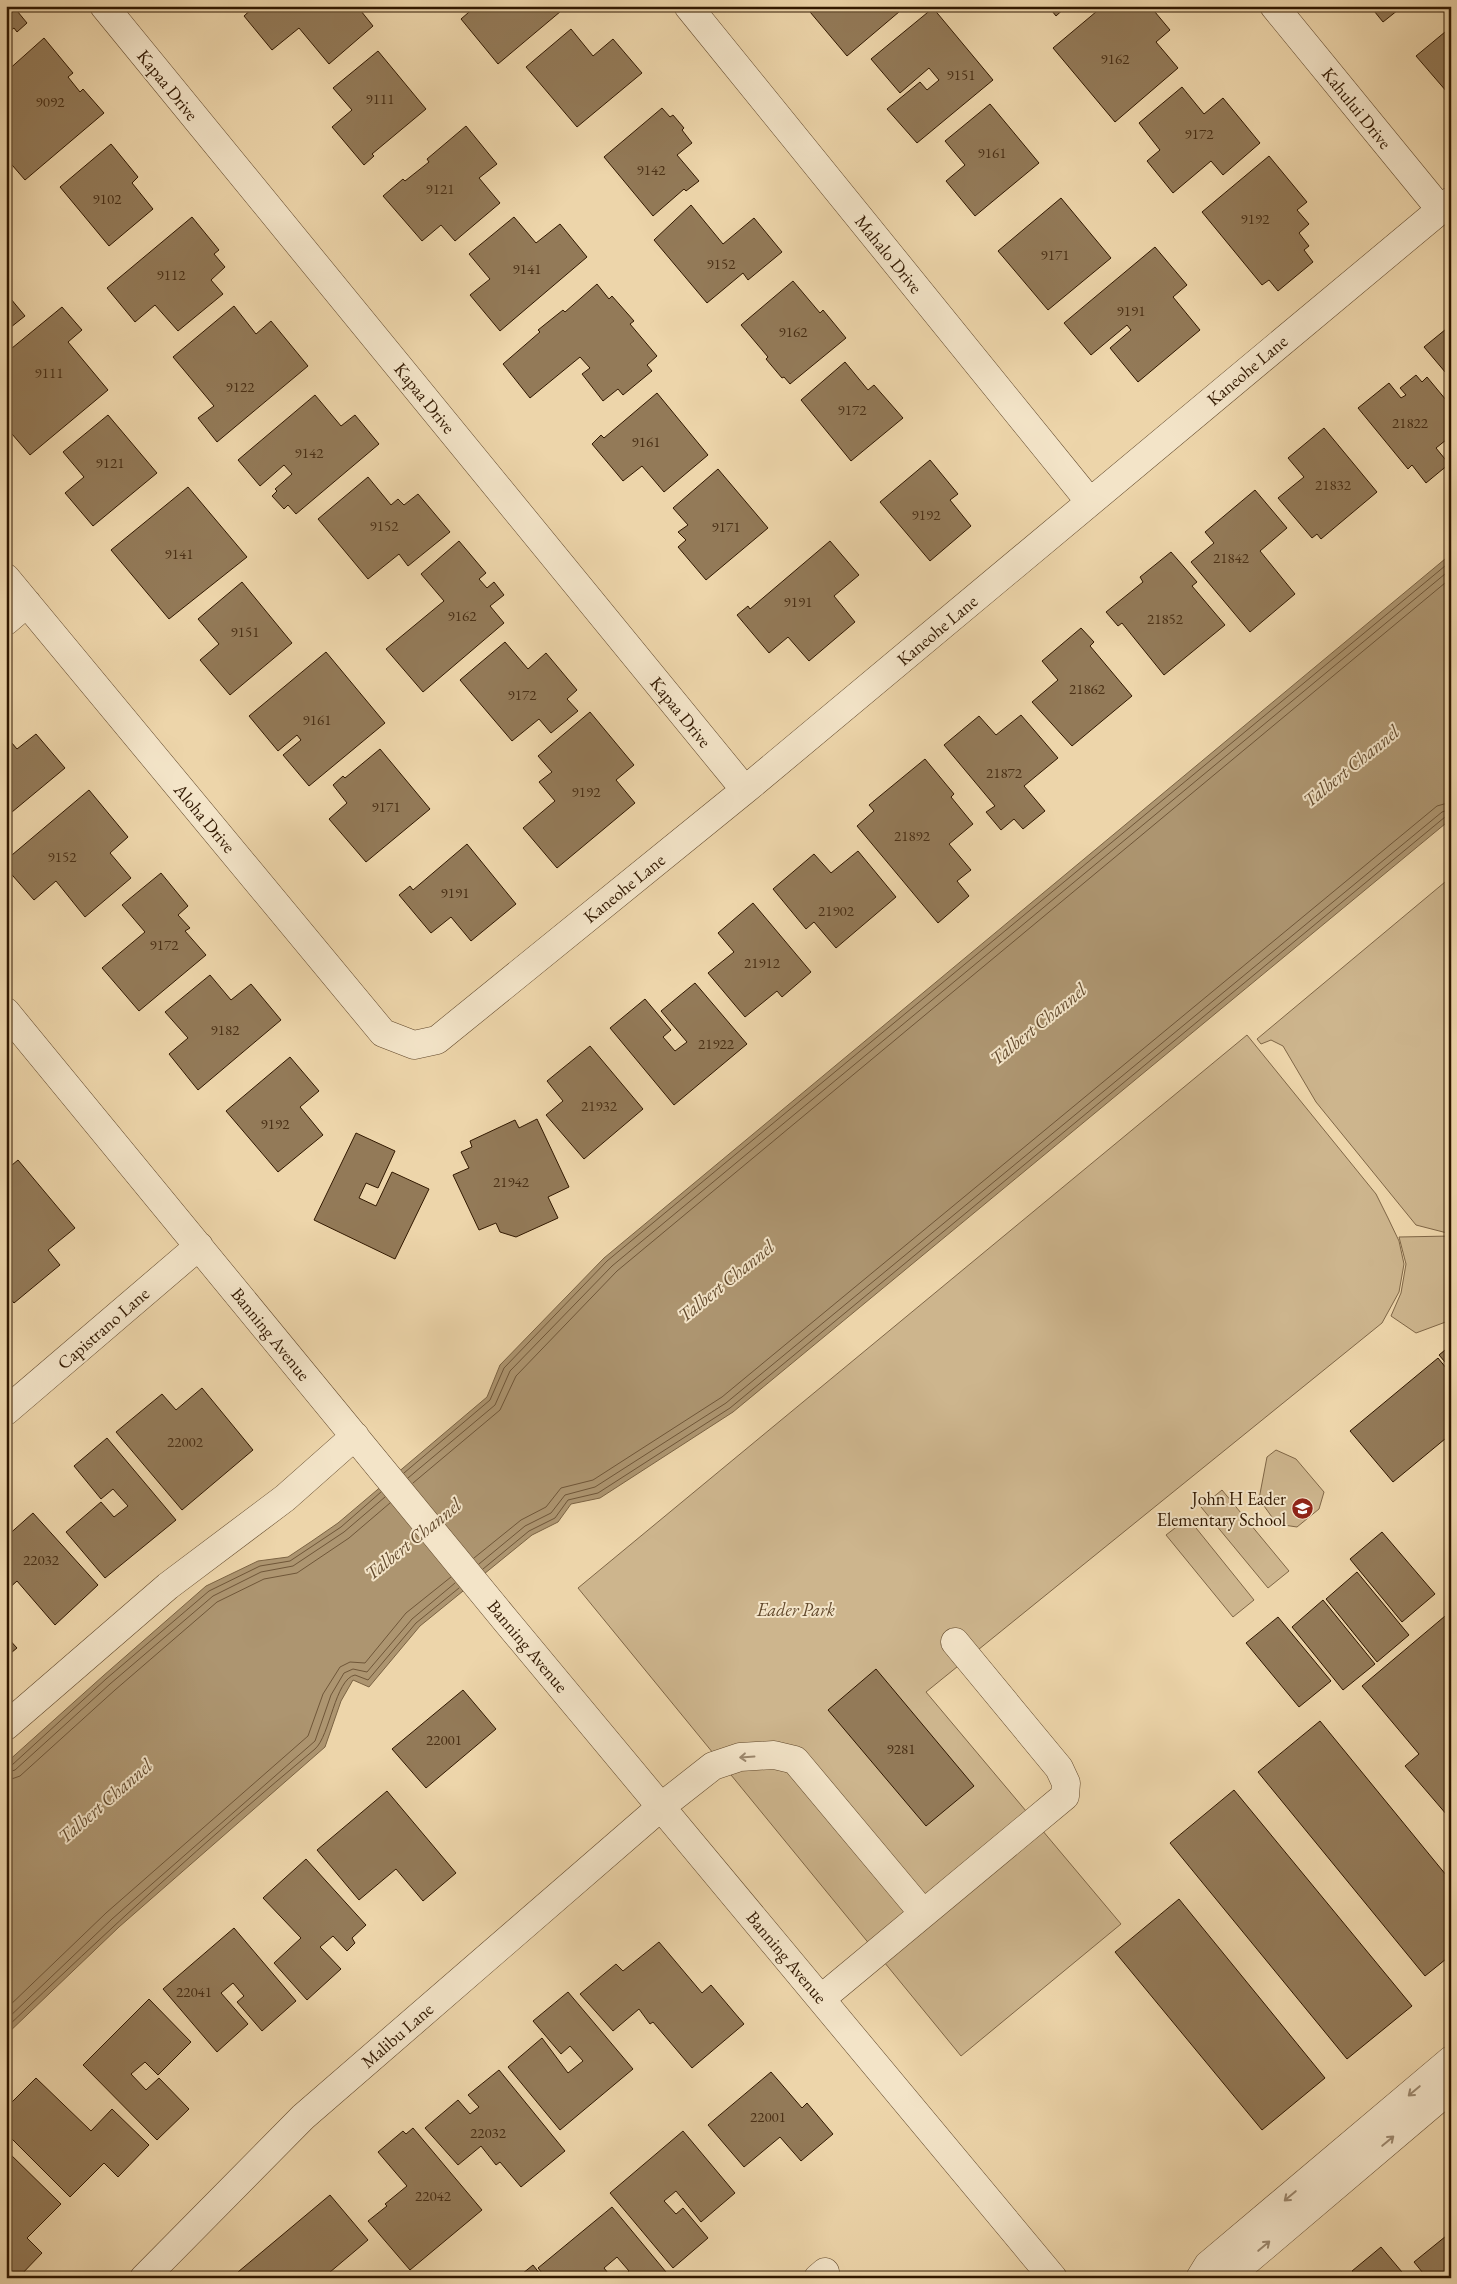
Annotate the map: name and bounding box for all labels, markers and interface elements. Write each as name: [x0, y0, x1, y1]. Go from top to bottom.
street label: Kapaa Drive: [132, 45, 204, 125]
house number: 9162: [1101, 49, 1130, 68]
street label: Kahului Drive: [1317, 63, 1397, 153]
house number: 9151: [947, 65, 975, 84]
house number: 9111: [366, 89, 394, 108]
house number: 9092: [36, 92, 65, 111]
house number: 9172: [1185, 124, 1214, 143]
house number: 9161: [978, 143, 1006, 162]
house number: 9142: [637, 160, 666, 179]
house number: 9121: [426, 179, 454, 198]
house number: 9102: [93, 189, 122, 208]
house number: 9192: [1241, 209, 1270, 228]
street label: Mahalo Drive: [850, 210, 928, 298]
house number: 9171: [1041, 245, 1069, 264]
house number: 9152: [707, 254, 736, 273]
house number: 9141: [513, 259, 541, 278]
house number: 9112: [157, 265, 186, 284]
house number: 9191: [1117, 301, 1145, 320]
house number: 9162: [779, 322, 808, 341]
street label: Kaneohe Lane: [1202, 330, 1292, 410]
street label: Kapaa Drive: [389, 358, 461, 438]
house number: 9111: [35, 363, 63, 382]
house number: 9122: [226, 377, 255, 396]
house number: 9172: [838, 400, 867, 419]
house number: 21822: [1392, 413, 1429, 432]
house number: 9161: [632, 432, 660, 451]
house number: 9142: [295, 443, 324, 462]
house number: 9121: [96, 453, 124, 472]
house number: 21832: [1315, 475, 1352, 494]
house number: 9192: [912, 505, 941, 524]
house number: 9152: [370, 516, 399, 535]
house number: 9171: [712, 517, 740, 536]
house number: 9141: [165, 544, 193, 563]
house number: 21842: [1213, 548, 1250, 567]
street label: Kaneohe Lane: [892, 590, 982, 670]
house number: 9191: [784, 592, 812, 611]
house number: 9162: [448, 606, 477, 625]
house number: 21852: [1147, 609, 1184, 628]
house number: 9151: [231, 622, 259, 641]
street label: Kapaa Drive: [645, 672, 717, 752]
house number: 21862: [1069, 679, 1106, 698]
house number: 9172: [508, 685, 537, 704]
house number: 9161: [303, 710, 331, 729]
water label: Talbert Channel: [1298, 719, 1405, 813]
house number: 21872: [986, 763, 1023, 782]
street label: Aloha Drive: [169, 778, 241, 858]
house number: 9192: [572, 782, 601, 801]
house number: 9171: [372, 797, 400, 816]
house number: 21892: [894, 826, 931, 845]
house number: 9152: [48, 847, 77, 866]
street label: Kaneohe Lane: [578, 848, 670, 928]
house number: 9191: [441, 883, 469, 902]
house number: 21902: [818, 901, 855, 920]
house number: 9172: [150, 935, 179, 954]
house number: 21912: [744, 953, 781, 972]
water label: Talbert Channel: [985, 977, 1092, 1071]
house number: 9182: [211, 1020, 240, 1039]
house number: 21922: [698, 1034, 735, 1053]
house number: 21932: [581, 1096, 618, 1115]
house number: 9192: [261, 1114, 290, 1133]
house number: 21942: [493, 1172, 530, 1191]
water label: Talbert Channel: [673, 1234, 780, 1328]
street label: Capistrano Lane: [52, 1282, 154, 1374]
street label: Banning Avenue: [226, 1283, 316, 1385]
house number: 22002: [167, 1432, 204, 1451]
place label: John H Eader Elementary School: [1157, 1487, 1286, 1531]
water label: Talbert Channel: [360, 1492, 467, 1586]
school or university icon: John H Eader Elementary School: [1290, 1496, 1314, 1520]
house number: 22032: [23, 1550, 60, 1569]
street label: Banning Avenue: [483, 1595, 573, 1697]
park label: Eader Park: [756, 1598, 835, 1621]
house number: 22001: [426, 1730, 462, 1749]
house number: 9281: [887, 1739, 915, 1758]
one-way arrow: [739, 1752, 755, 1761]
water label: Talbert Channel: [53, 1753, 158, 1849]
street label: Banning Avenue: [742, 1906, 832, 2008]
house number: 22041: [176, 1982, 212, 2001]
street label: Malibu Lane: [356, 1997, 438, 2073]
one-way arrow: [1407, 2086, 1420, 2097]
house number: 22001: [750, 2107, 786, 2126]
house number: 22032: [470, 2123, 507, 2142]
one-way arrow: [1381, 2136, 1394, 2147]
house number: 22042: [415, 2186, 452, 2205]
one-way arrow: [1283, 2191, 1296, 2202]
one-way arrow: [1257, 2241, 1270, 2252]

